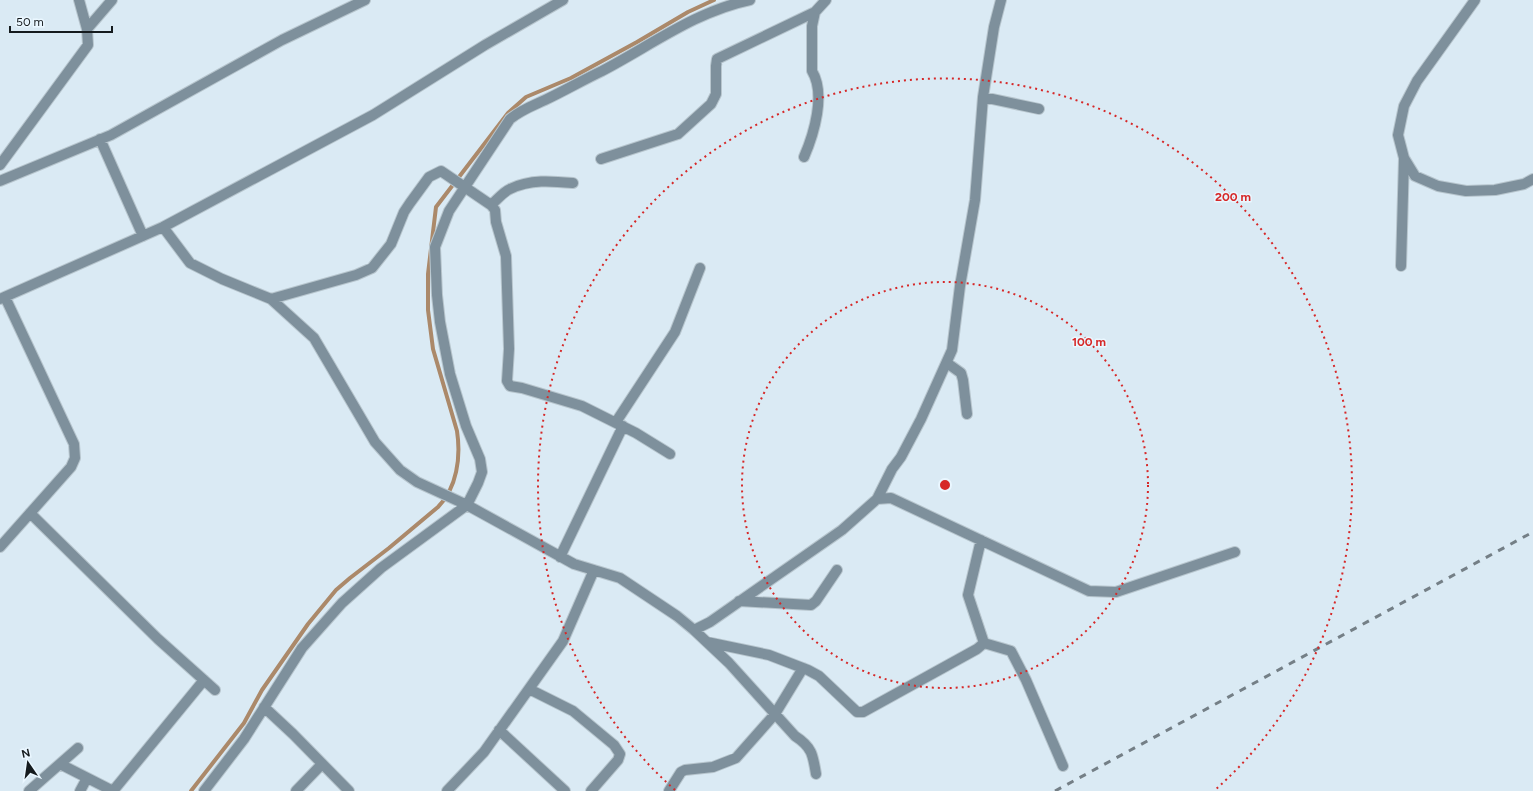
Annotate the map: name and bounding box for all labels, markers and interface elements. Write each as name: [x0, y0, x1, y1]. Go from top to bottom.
scale bar: [10, 8, 112, 34]
text: 50 m: [16, 15, 44, 29]
text: 200 m: [1215, 190, 1251, 204]
text: 100 m: [1072, 335, 1106, 349]
centre of rings: [938, 478, 952, 492]
north arrow: [8, 743, 48, 783]
text: N: [20, 746, 31, 761]

